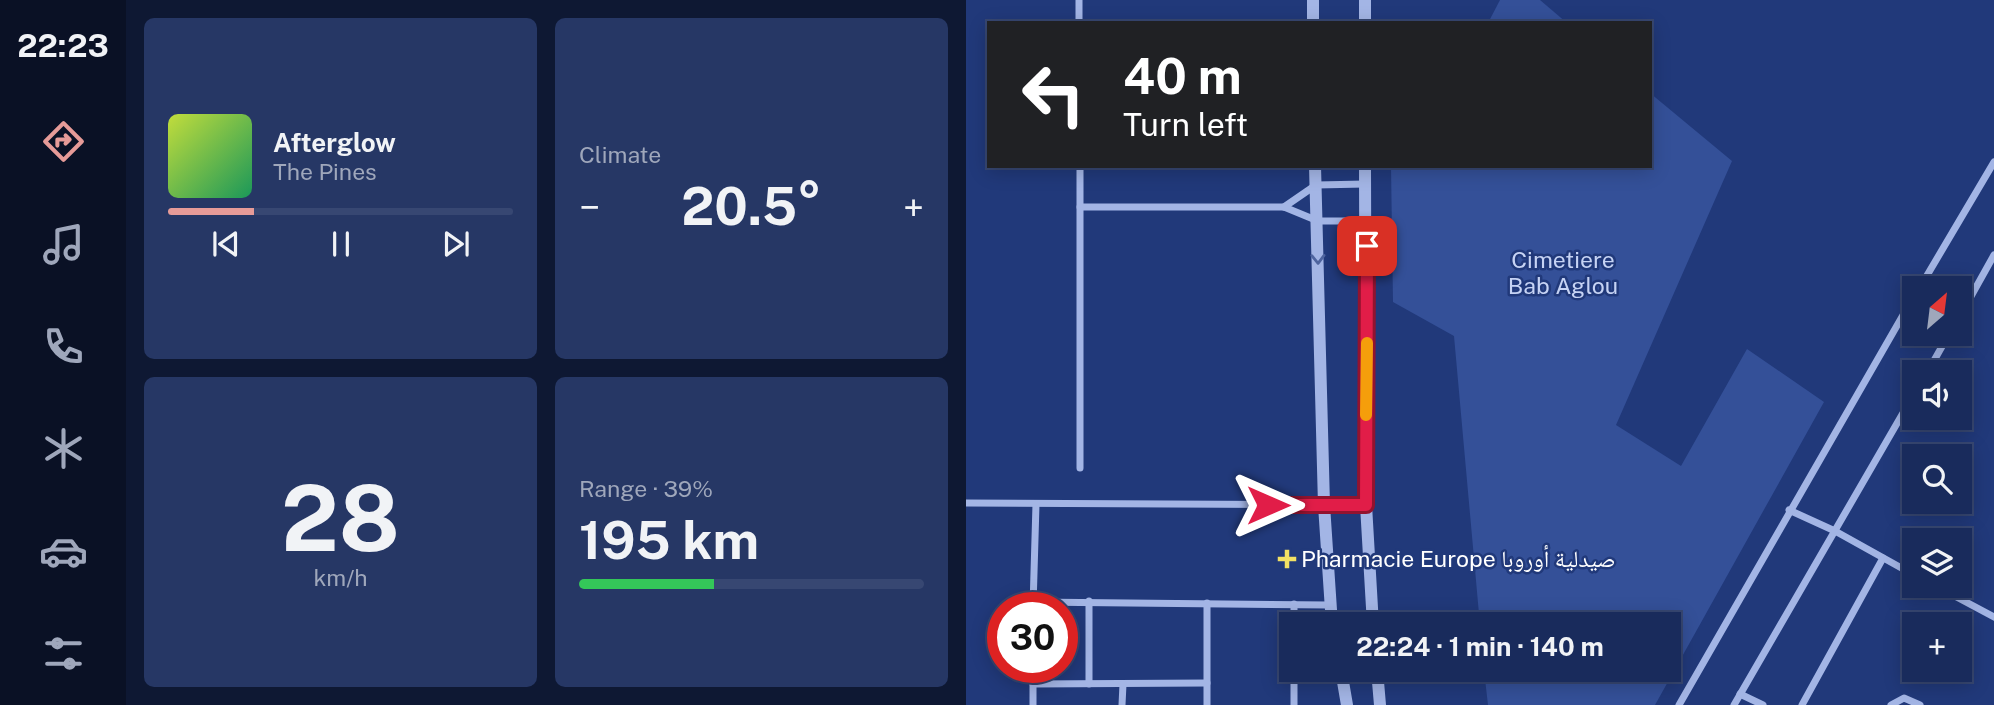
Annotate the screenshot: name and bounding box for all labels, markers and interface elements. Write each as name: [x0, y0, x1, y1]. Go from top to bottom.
text: 22:23: [17, 27, 109, 64]
text: 40 m: [1123, 47, 1242, 105]
icon: left: [1008, 49, 1099, 140]
text: Turn left: [1123, 106, 1248, 143]
icon: directions: [39, 117, 88, 166]
text: Afterglow: [273, 127, 396, 158]
text: Climate: [579, 141, 661, 168]
text: The Pines: [273, 158, 377, 185]
text: 20.5°: [681, 176, 822, 237]
text: −: [579, 185, 600, 230]
text: +: [903, 185, 924, 230]
pin: [1337, 216, 1397, 276]
icon: music: [39, 220, 88, 269]
icon: previous: [207, 225, 245, 263]
icon: pause: [322, 225, 360, 263]
icon: next: [437, 225, 475, 263]
icon: arrive: [1348, 227, 1386, 265]
park label: Cimetiere Bab Aglou: [1508, 246, 1618, 299]
one-way arrow: [1311, 254, 1326, 265]
north arrow: [1902, 276, 1972, 346]
map controls: [1902, 276, 1972, 682]
icon: phone: [39, 322, 88, 371]
button: sound: [1902, 360, 1972, 430]
icon: climate: [39, 424, 88, 473]
button: search: [1902, 444, 1972, 514]
text: 28: [281, 465, 400, 571]
position arrow: [1231, 468, 1305, 542]
text: Range · 39%: [579, 475, 713, 502]
text: 195 km: [579, 510, 759, 571]
icon: car: [39, 527, 88, 576]
button: layers: [1902, 528, 1972, 598]
place label: Pharmacie Europe صيدلية أوروبا: [1301, 545, 1616, 573]
marker: Pharmacie Europe صيدلية أوروبا: [1279, 551, 1295, 567]
text: km/h: [313, 564, 368, 591]
speed limit sign: 30: [987, 592, 1078, 683]
button: +: [1902, 612, 1972, 682]
icon: filters: [39, 629, 88, 678]
text: 22:24 · 1 min · 140 m: [1356, 631, 1604, 662]

